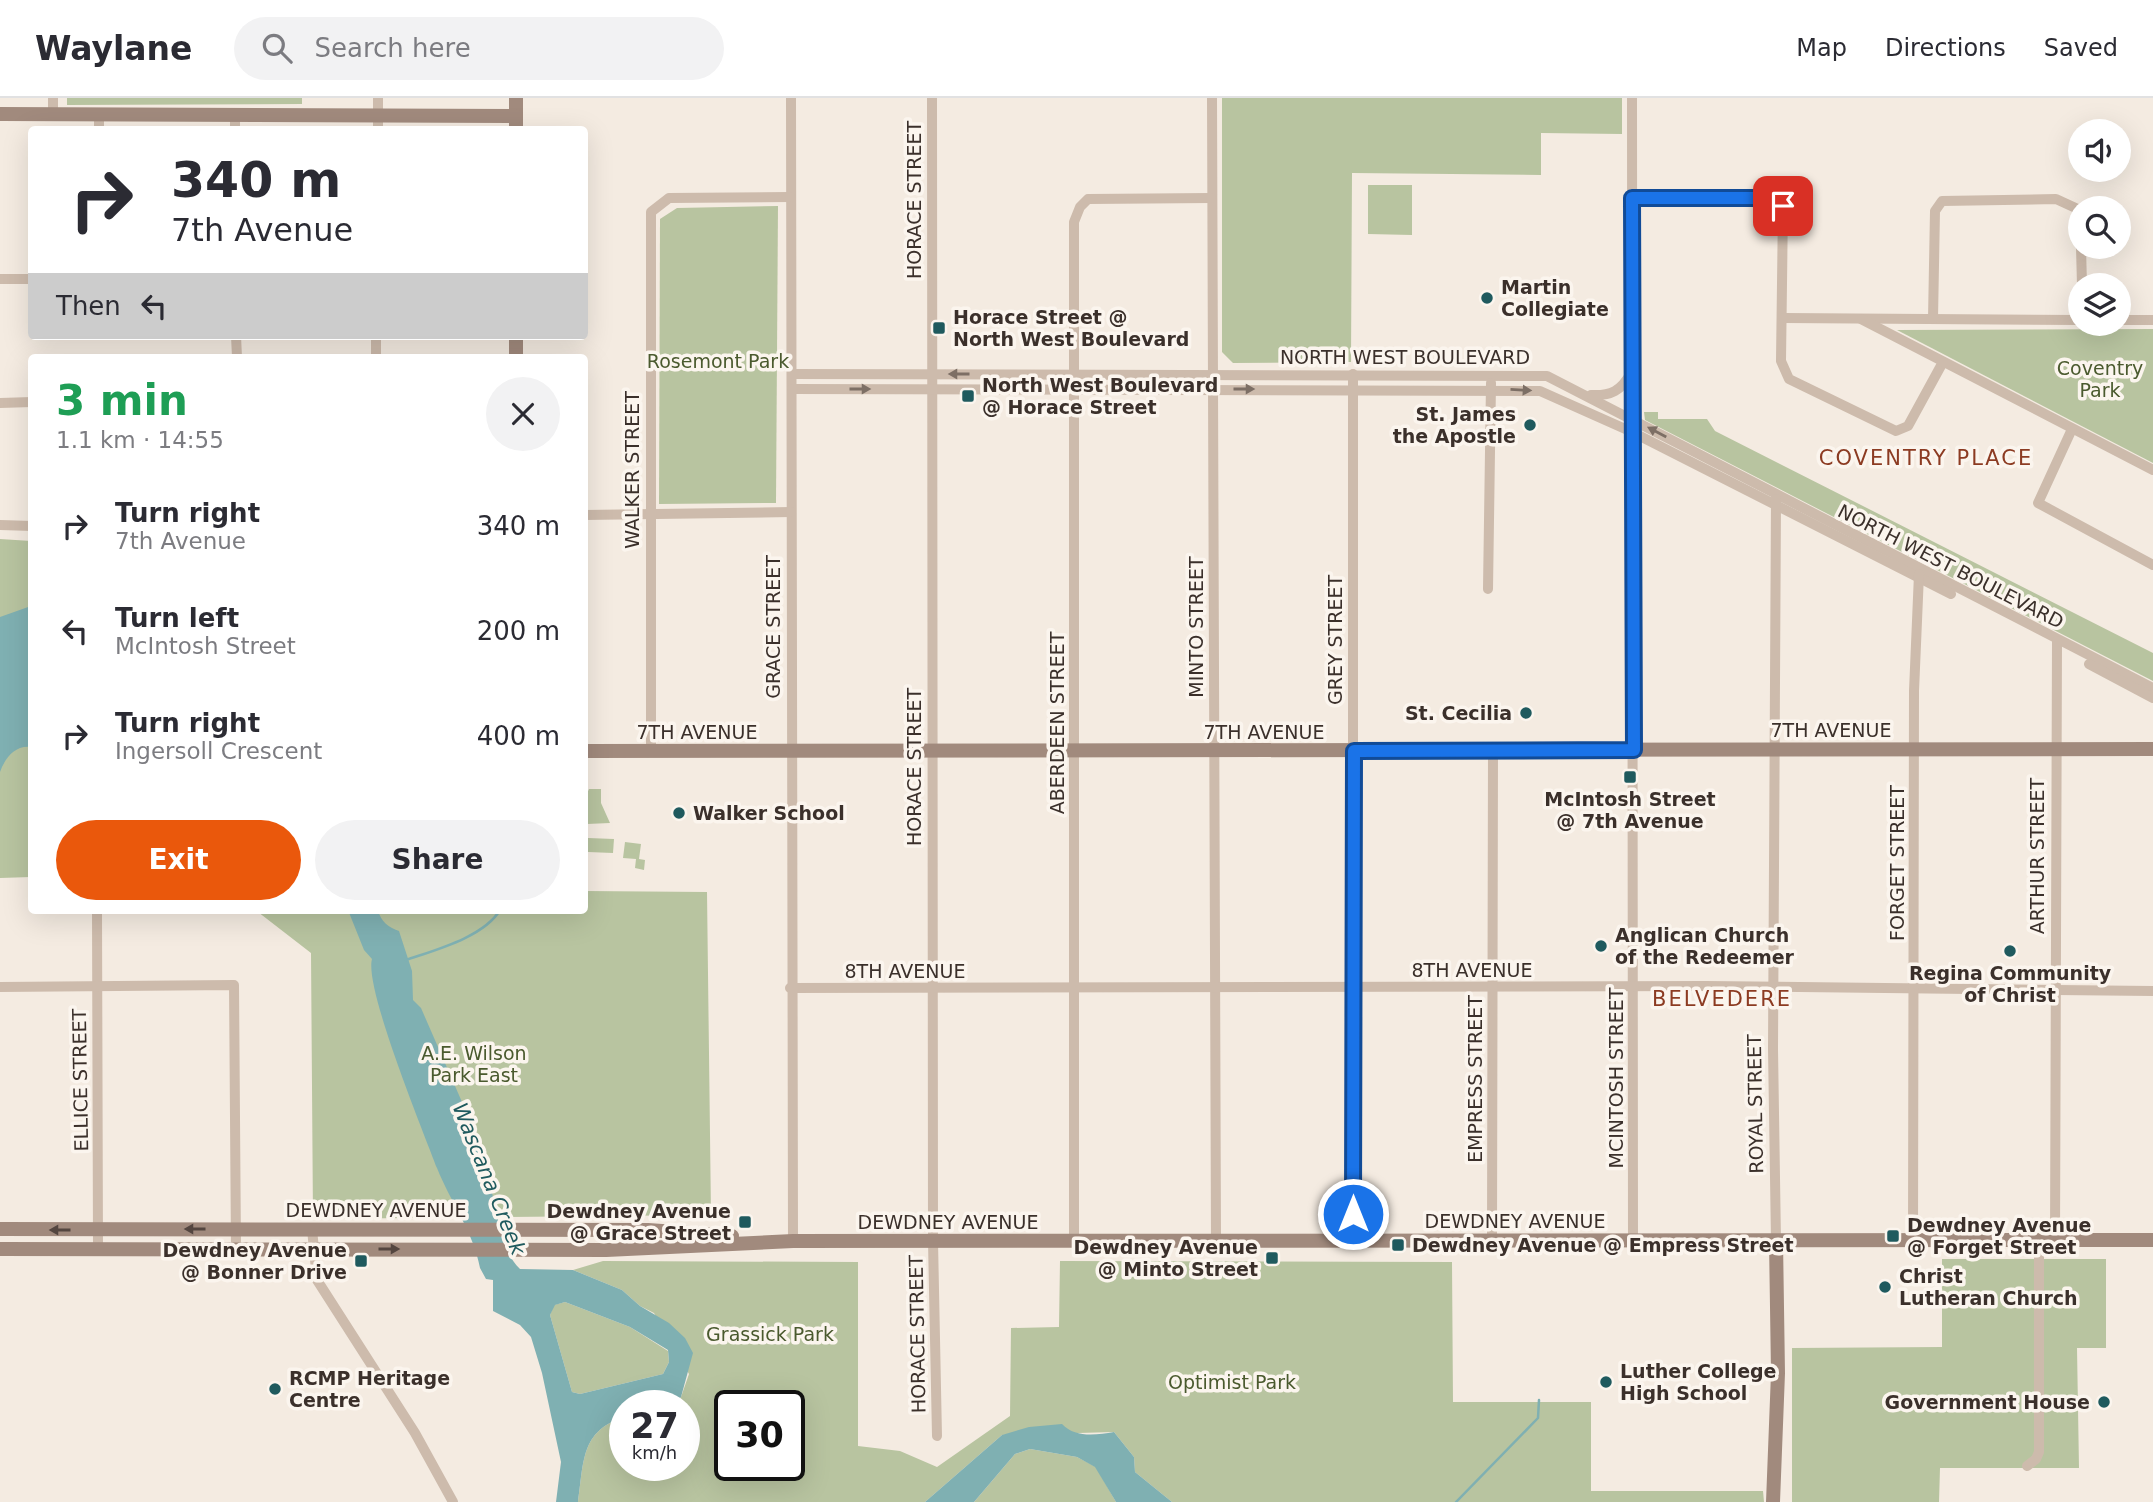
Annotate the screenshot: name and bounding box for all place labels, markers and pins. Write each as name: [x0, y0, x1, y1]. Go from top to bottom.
pin: [1753, 176, 1813, 236]
place label: Martin Collegiate: [1501, 276, 1609, 320]
marker: Martin Collegiate: [1479, 290, 1495, 306]
place label: Horace Street @ North West Boulevard: [953, 306, 1189, 350]
marker: Horace Street @ North West Boulevard: [931, 320, 947, 336]
place label: North West Boulevard @ Horace Street: [982, 374, 1218, 418]
marker: North West Boulevard @ Horace Street: [960, 388, 976, 404]
place label: St. James the Apostle: [1393, 403, 1516, 447]
marker: St. James the Apostle: [1522, 417, 1538, 433]
place label: St. Cecilia: [1405, 702, 1512, 724]
marker: St. Cecilia: [1518, 705, 1534, 721]
marker: McIntosh Street @ 7th Avenue: [1622, 769, 1638, 785]
place label: McIntosh Street @ 7th Avenue: [1544, 788, 1716, 832]
place label: Walker School: [693, 802, 845, 824]
marker: Walker School: [671, 805, 687, 821]
place label: Anglican Church of the Redeemer: [1615, 924, 1795, 968]
marker: Anglican Church of the Redeemer: [1593, 938, 1609, 954]
marker: Regina Community of Christ: [2002, 943, 2018, 959]
place label: Regina Community of Christ: [1909, 962, 2112, 1006]
place label: Dewdney Avenue @ Grace Street: [547, 1200, 731, 1244]
marker: Dewdney Avenue @ Grace Street: [737, 1214, 753, 1230]
place label: Dewdney Avenue @ Forget Street: [1907, 1214, 2091, 1258]
marker: Dewdney Avenue @ Forget Street: [1885, 1228, 1901, 1244]
place label: Dewdney Avenue @ Empress Street: [1412, 1234, 1794, 1256]
place label: Dewdney Avenue @ Minto Street: [1074, 1236, 1258, 1280]
marker: Dewdney Avenue @ Empress Street: [1390, 1237, 1406, 1253]
place label: Dewdney Avenue @ Bonner Drive: [163, 1239, 347, 1283]
marker: Dewdney Avenue @ Minto Street: [1264, 1250, 1280, 1266]
marker: Dewdney Avenue @ Bonner Drive: [353, 1253, 369, 1269]
place label: Christ Lutheran Church: [1899, 1265, 2078, 1309]
marker: Christ Lutheran Church: [1877, 1279, 1893, 1295]
place label: Luther College High School: [1620, 1360, 1777, 1404]
place label: RCMP Heritage Centre: [289, 1367, 450, 1411]
marker: Luther College High School: [1598, 1374, 1614, 1390]
marker: RCMP Heritage Centre: [267, 1381, 283, 1397]
place label: Government House: [1885, 1391, 2090, 1413]
marker: Government House: [2096, 1394, 2112, 1410]

